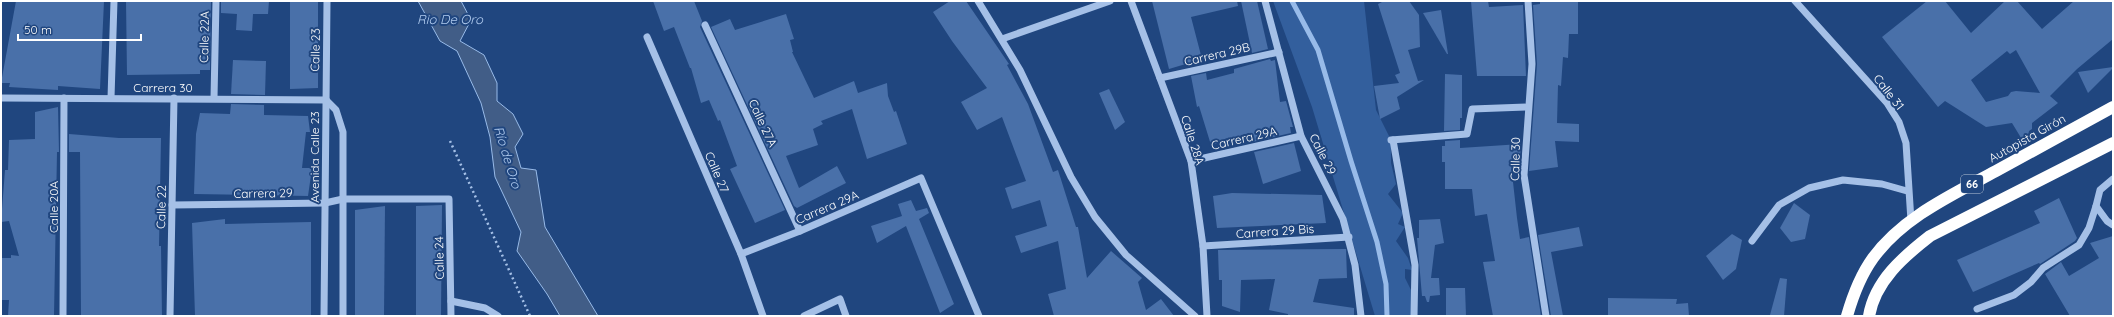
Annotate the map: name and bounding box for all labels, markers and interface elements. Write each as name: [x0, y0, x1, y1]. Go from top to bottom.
street label: Calle 22A: [196, 11, 212, 63]
water label: Rio De Oro: [417, 11, 484, 27]
scale bar: [18, 16, 141, 42]
text: 50 m: [24, 22, 52, 37]
street label: Calle 23: [307, 28, 323, 72]
street label: Carrera 29B: [1183, 39, 1252, 69]
street label: Calle 31: [1870, 71, 1908, 113]
street label: Carrera 30: [133, 80, 193, 95]
street label: Calle 27A: [745, 97, 781, 149]
street label: Avenida Calle 23: [307, 111, 322, 203]
street label: Autopista Girón: [1986, 111, 2068, 165]
street label: Calle 28A: [1178, 113, 1208, 167]
street label: Carrera 29A: [1210, 123, 1279, 153]
water label: Río de Oro: [491, 124, 525, 191]
street label: Calle 29: [1306, 131, 1340, 177]
street label: Calle 30: [1507, 137, 1523, 181]
street label: Calle 27: [702, 149, 732, 195]
road number: 66: [1961, 175, 1983, 193]
street label: Calle 20A: [46, 181, 61, 233]
street label: Calle 22: [153, 185, 169, 229]
street label: Carrera 29: [233, 185, 293, 201]
street label: Carrera 29A: [793, 187, 861, 227]
street label: Carrera 29 Bis: [1235, 221, 1315, 241]
street label: Calle 24: [431, 236, 447, 280]

